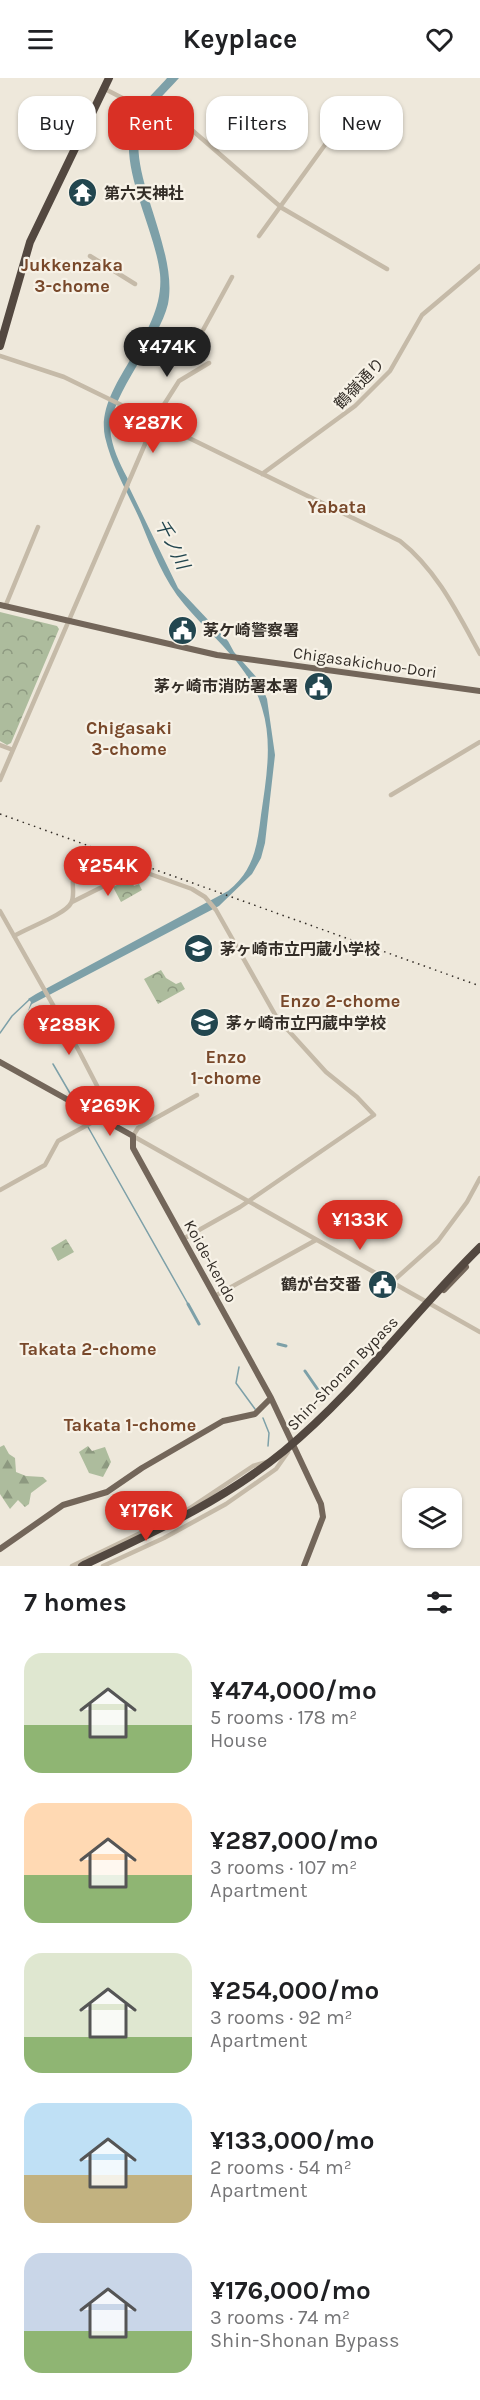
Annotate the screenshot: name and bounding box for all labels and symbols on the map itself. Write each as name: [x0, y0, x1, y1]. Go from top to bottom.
temple icon: 第六天神社: [67, 177, 99, 209]
place label: 第六天神社: [104, 184, 184, 203]
district label: Jukkenzaka 3-chome: [21, 254, 123, 297]
pin: ¥474K: [125, 327, 209, 378]
street label: 鶴嶺通り: [330, 354, 388, 413]
pin: ¥287K: [111, 403, 195, 454]
district label: Yabata: [308, 496, 367, 518]
water label: 千ノ川: [150, 515, 195, 575]
public building icon: 茅ケ崎警察署: [166, 614, 198, 646]
place label: 茅ケ崎警察署: [203, 621, 299, 640]
street label: Chigasakichuo-Dori: [292, 643, 438, 682]
public building icon: 茅ヶ崎市消防署本署: [303, 670, 335, 702]
place label: 茅ヶ崎市消防署本署: [154, 677, 298, 696]
district label: Chigasaki 3-chome: [86, 717, 172, 760]
pin: ¥254K: [66, 846, 150, 897]
school or university icon: 茅ヶ崎市立円蔵小学校: [183, 933, 215, 965]
place label: 茅ヶ崎市立円蔵小学校: [220, 940, 380, 959]
district label: Enzo 2-chome: [280, 990, 400, 1012]
pin: ¥288K: [27, 1005, 111, 1056]
school or university icon: 茅ヶ崎市立円蔵中学校: [189, 1007, 221, 1039]
place label: 茅ヶ崎市立円蔵中学校: [226, 1014, 386, 1033]
district label: Enzo 1-chome: [191, 1046, 261, 1089]
pin: ¥269K: [68, 1086, 152, 1137]
pin: ¥133K: [318, 1200, 402, 1251]
street label: Koide-kendo: [180, 1217, 241, 1306]
public building icon: 鶴が台交番: [366, 1268, 398, 1300]
place label: 鶴が台交番: [281, 1275, 361, 1294]
street label: Shin-Shonan Bypass: [283, 1312, 402, 1435]
district label: Takata 2-chome: [20, 1338, 156, 1360]
district label: Takata 1-chome: [64, 1414, 196, 1436]
pin: ¥176K: [104, 1491, 188, 1542]

